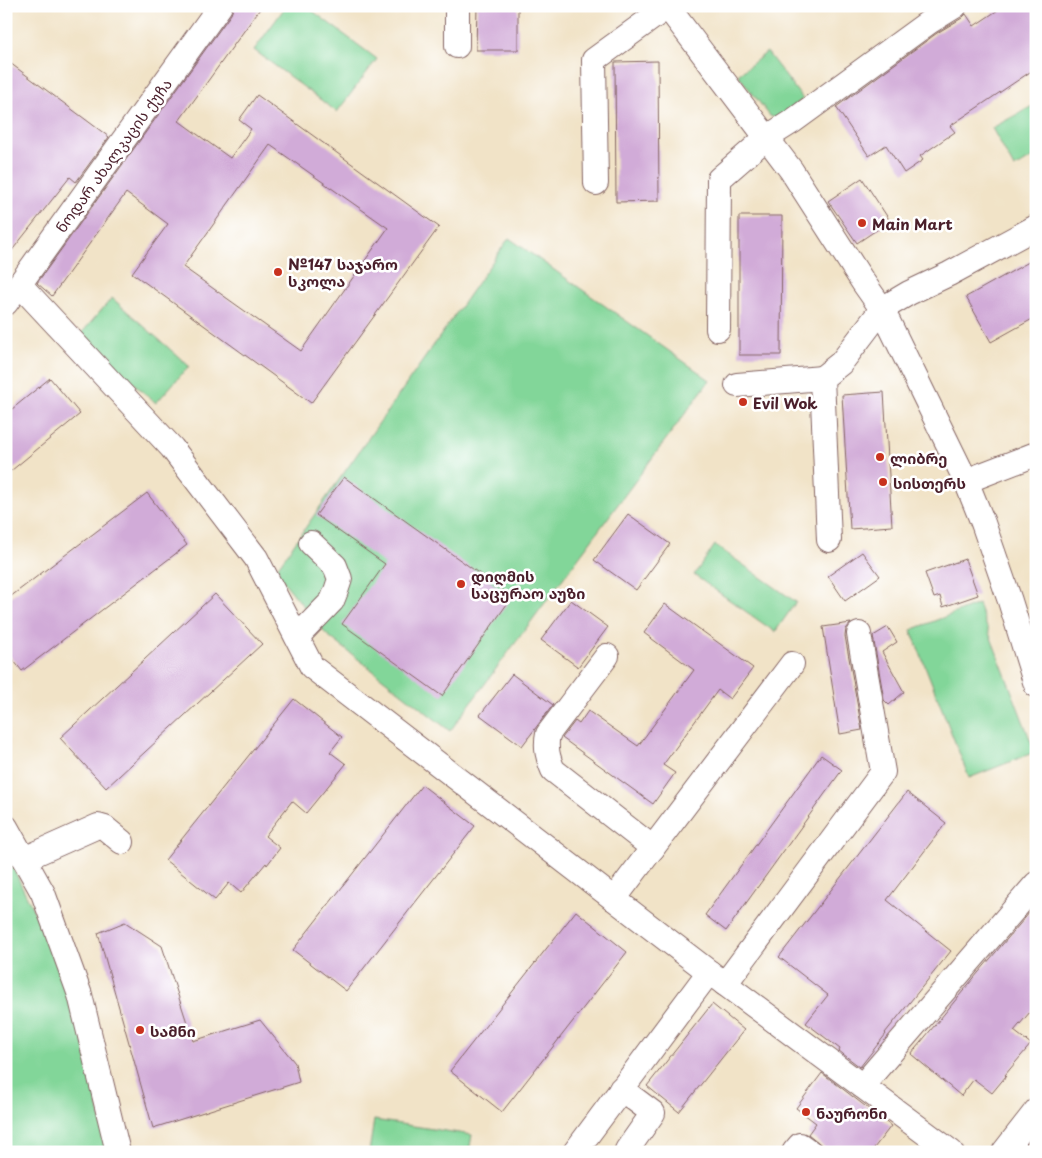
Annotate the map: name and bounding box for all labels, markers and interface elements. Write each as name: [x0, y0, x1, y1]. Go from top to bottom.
street label: ნოდარ ახალკაცის ქუჩა: [49, 73, 177, 237]
place label: Main Mart: [872, 212, 953, 235]
marker: Main Mart: [856, 217, 868, 229]
place label: №147 საჯარო სკოლა: [288, 252, 398, 292]
marker: №147 საჯარო სკოლა: [272, 266, 284, 278]
place label: Evil Wok: [753, 391, 818, 414]
marker: Evil Wok: [737, 396, 749, 408]
place label: ლიბრე: [890, 446, 947, 469]
marker: ლიბრე: [874, 451, 886, 463]
place label: სისთერს: [893, 471, 966, 494]
marker: სისთერს: [877, 476, 889, 488]
place label: დიღმის საცურაო აუზი: [471, 564, 585, 604]
marker: დიღმის საცურაო აუზი: [455, 578, 467, 590]
place label: სამნი: [150, 1019, 196, 1042]
marker: სამნი: [134, 1024, 146, 1036]
place label: ნაურონი: [816, 1101, 887, 1124]
marker: ნაურონი: [800, 1106, 812, 1118]

